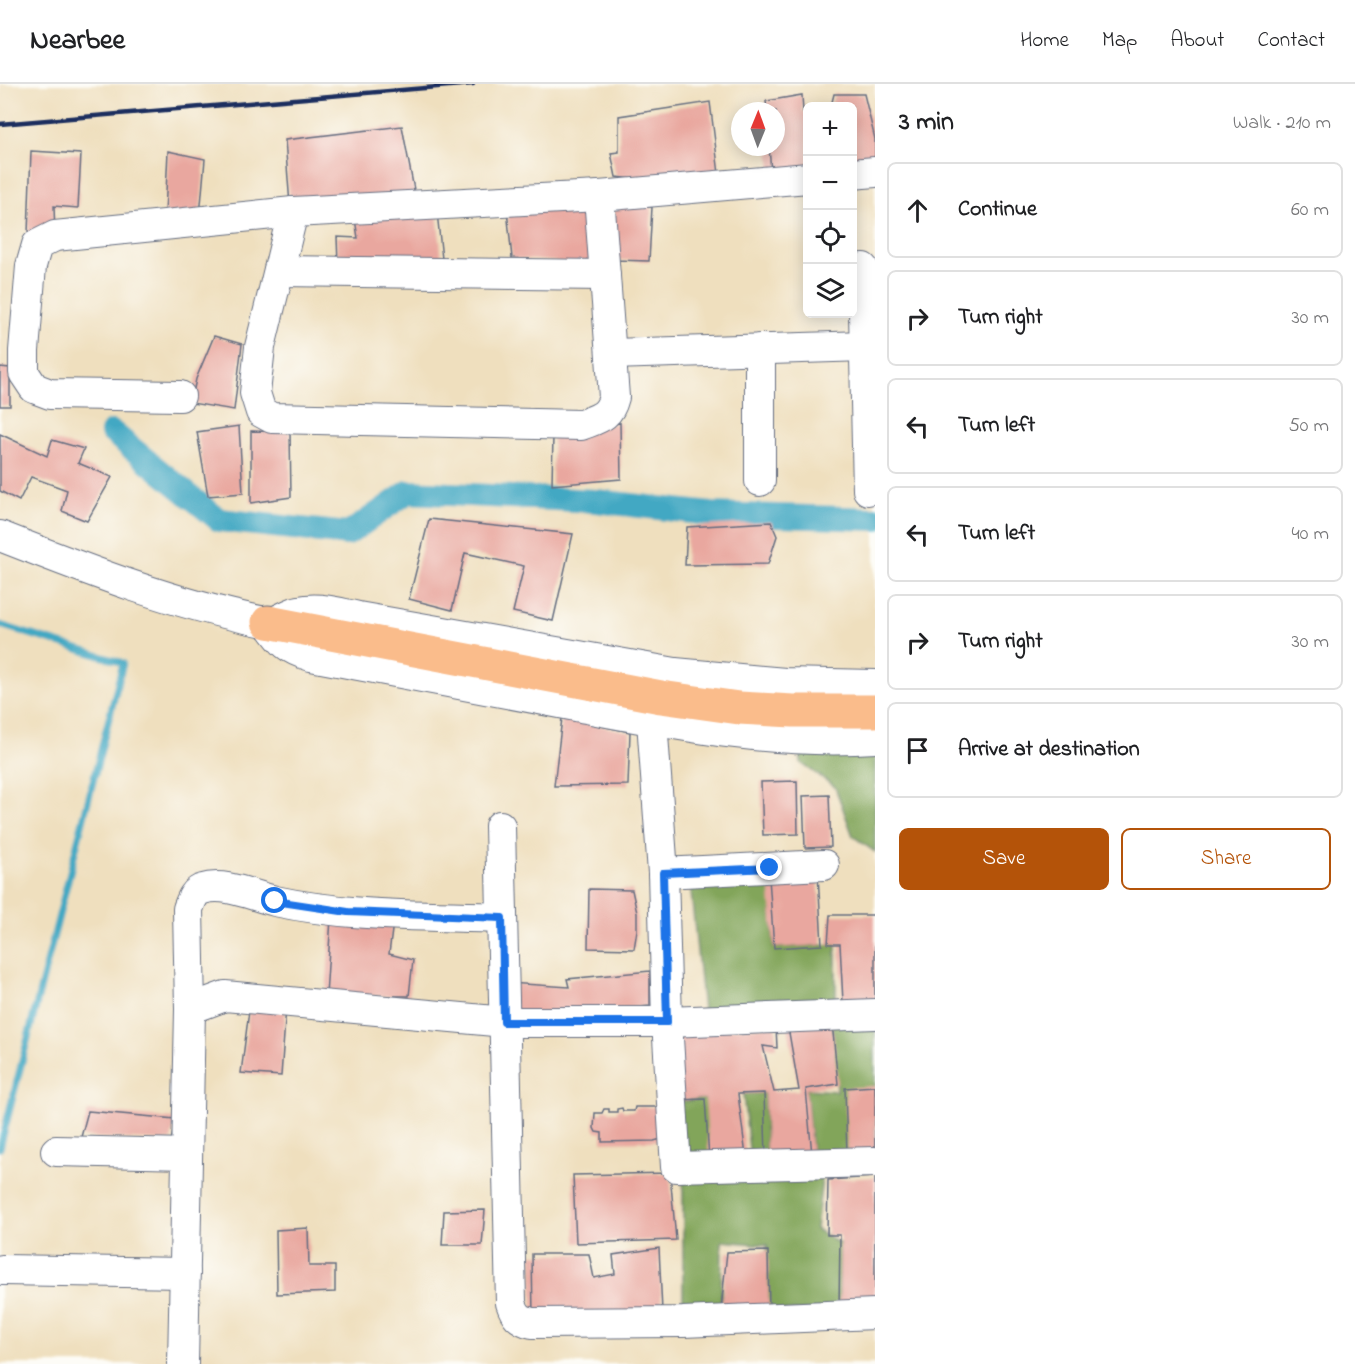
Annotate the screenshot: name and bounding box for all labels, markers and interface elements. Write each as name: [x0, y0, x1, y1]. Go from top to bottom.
text: Nearbee: [30, 21, 125, 62]
text: Home: [1020, 26, 1069, 56]
text: Map: [1102, 26, 1137, 56]
text: About: [1170, 26, 1224, 56]
text: Contact: [1257, 26, 1325, 56]
north arrow: [731, 102, 785, 156]
map controls: [803, 102, 857, 318]
button: +: [803, 102, 857, 156]
text: 3 min: [899, 104, 954, 142]
text: Walk · 210 m: [1233, 109, 1331, 138]
button: −: [803, 156, 857, 210]
icon: ahead: [901, 194, 934, 227]
text: Continue: [958, 194, 1037, 226]
text: 60 m: [1291, 196, 1329, 225]
button: locate: [803, 210, 857, 264]
button: layers: [803, 264, 857, 318]
icon: right: [901, 302, 934, 335]
text: Turn right: [958, 302, 1043, 334]
text: 30 m: [1292, 304, 1329, 333]
icon: left: [901, 410, 934, 443]
text: Turn left: [958, 410, 1035, 442]
text: 50 m: [1288, 412, 1329, 441]
icon: left: [901, 518, 934, 551]
text: Turn left: [958, 518, 1035, 550]
text: 40 m: [1292, 520, 1329, 549]
icon: right: [901, 626, 934, 659]
text: Turn right: [958, 626, 1043, 658]
text: 30 m: [1292, 628, 1329, 657]
icon: arrive: [901, 734, 934, 767]
text: Arrive at destination: [958, 734, 1140, 766]
button: Save: [899, 828, 1109, 890]
button: Share: [1121, 828, 1331, 890]
route end: [756, 854, 782, 880]
route start: [261, 887, 287, 913]

